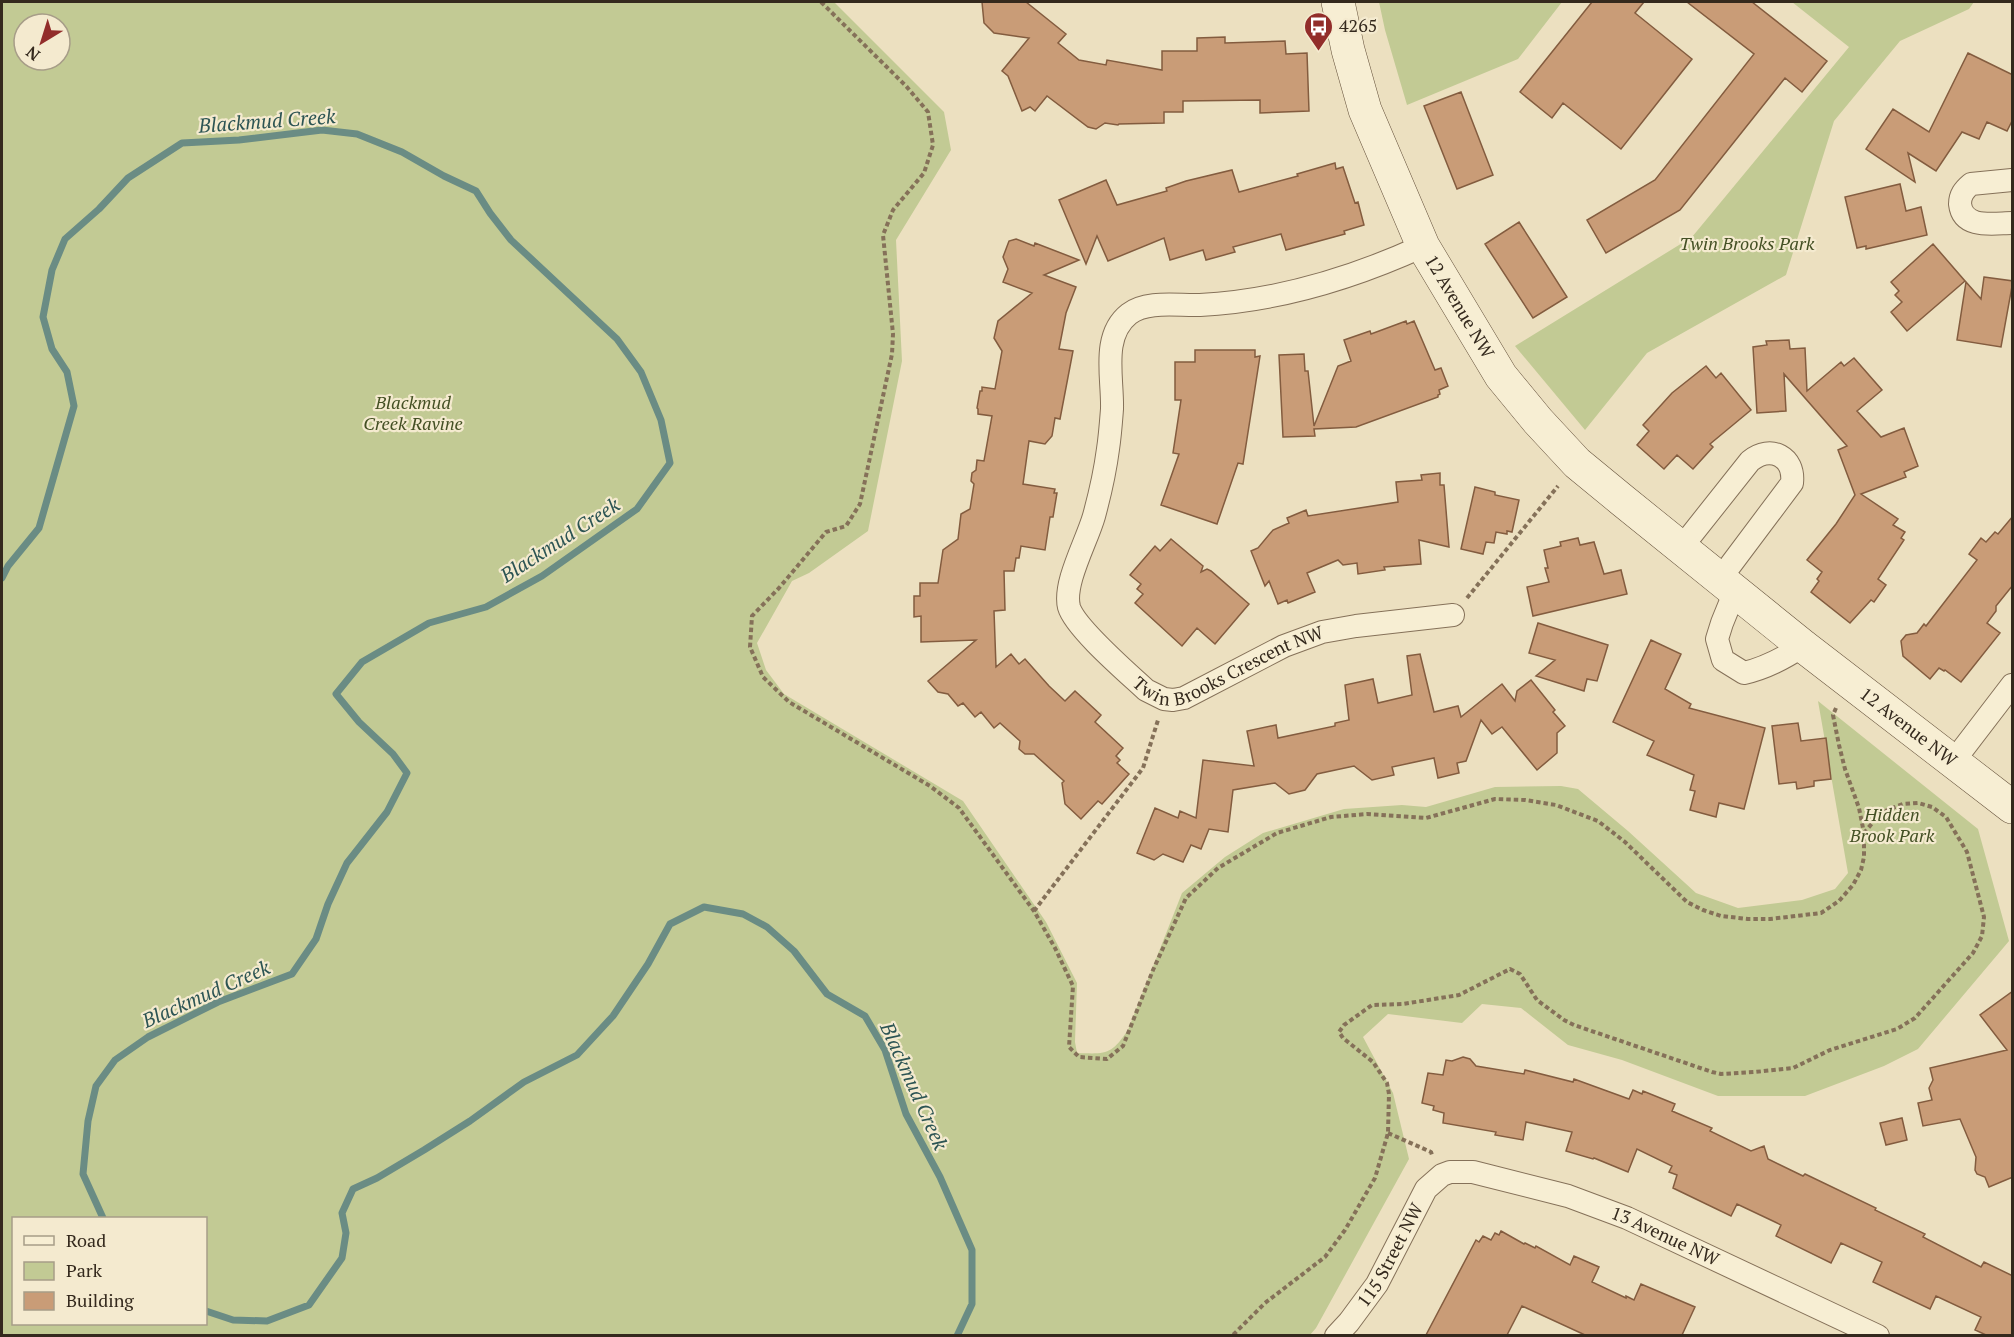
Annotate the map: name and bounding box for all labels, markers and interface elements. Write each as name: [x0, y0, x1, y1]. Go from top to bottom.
bus stop icon: 4265: [1302, 10, 1334, 52]
north arrow: [12, 12, 72, 72]
place label: 4265: [1339, 13, 1377, 37]
text: N: [21, 41, 44, 66]
water label: Blackmud Creek: [197, 102, 337, 139]
park label: Twin Brooks Park: [1680, 231, 1815, 255]
street label: 12 Avenue NW: [1420, 250, 1501, 362]
park label: Blackmud Creek Ravine: [363, 390, 463, 435]
water label: Blackmud Creek: [494, 491, 625, 589]
street label: Twin Brooks Crescent NW: [1128, 620, 1326, 711]
street label: 12 Avenue NW: [1855, 681, 1962, 771]
park label: Hidden Brook Park: [1849, 802, 1935, 847]
water label: Blackmud Creek: [137, 953, 274, 1034]
water label: Blackmud Creek: [874, 1017, 955, 1154]
street label: 115 Street NW: [1351, 1198, 1428, 1312]
street label: 13 Avenue NW: [1608, 1200, 1724, 1271]
legend: [12, 1217, 207, 1325]
text: Road: [66, 1228, 106, 1252]
text: Park: [66, 1258, 103, 1282]
text: Building: [66, 1288, 134, 1312]

